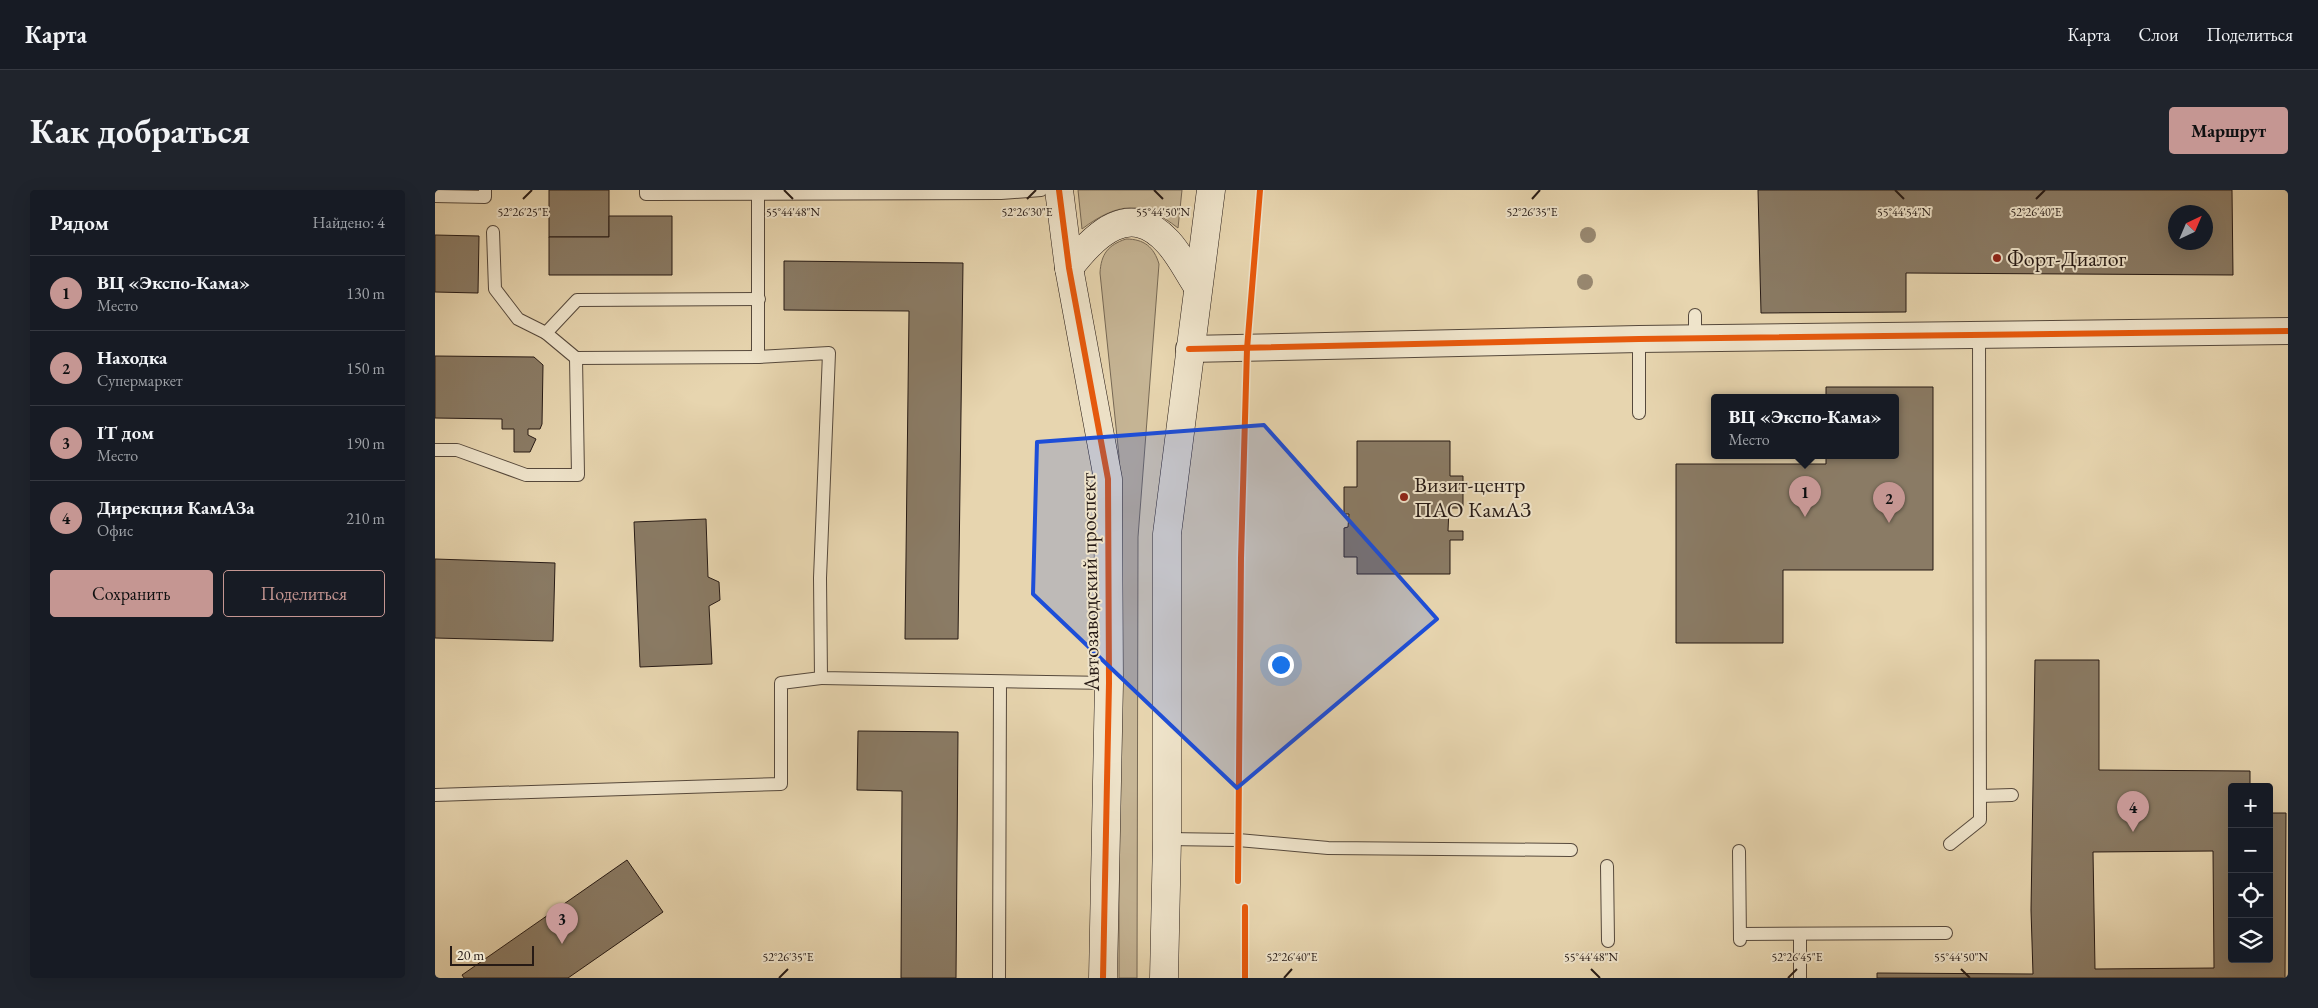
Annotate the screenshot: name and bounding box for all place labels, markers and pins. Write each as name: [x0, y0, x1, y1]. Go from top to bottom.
place label: Форт-Диалог: [2007, 244, 2127, 273]
marker: Форт-Диалог: [1991, 252, 2003, 264]
place label: Визит-центр ПАО КамАЗ: [1414, 470, 1531, 524]
pin: 1: [1789, 476, 1821, 517]
pin: 2: [1873, 482, 1905, 523]
marker: Визит-центр ПАО КамАЗ: [1398, 491, 1410, 503]
pin: 4: [2117, 791, 2149, 832]
pin: 3: [546, 903, 578, 944]

